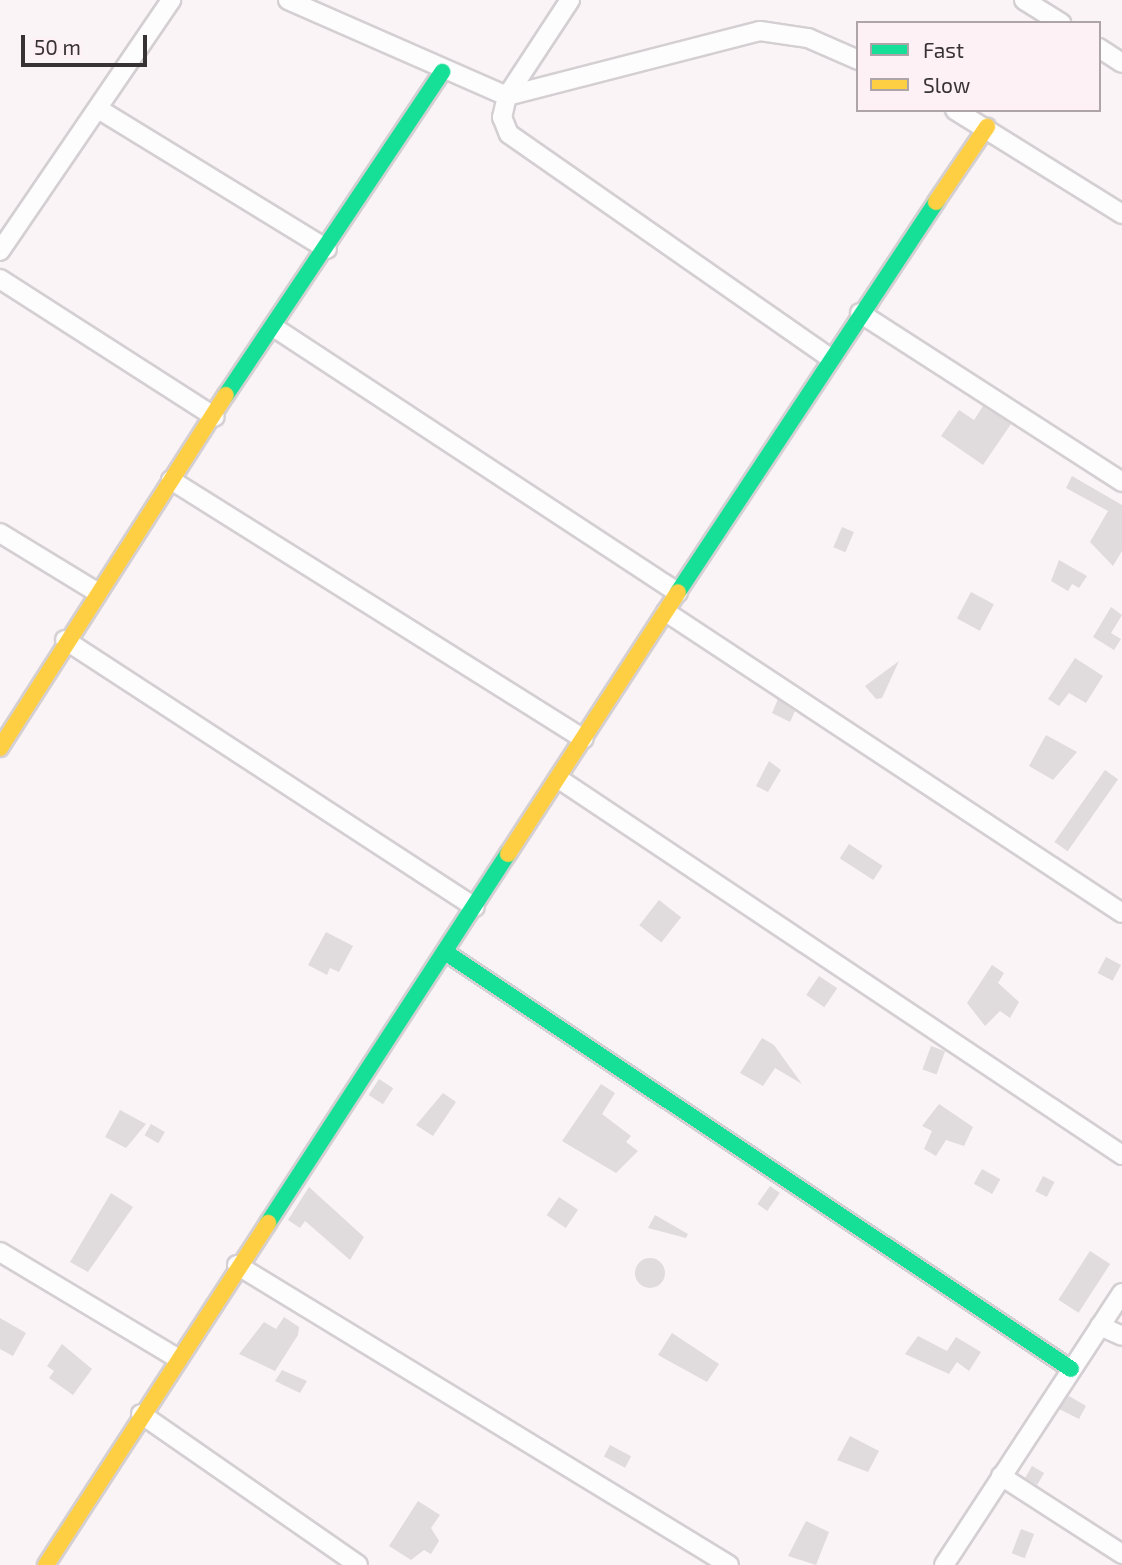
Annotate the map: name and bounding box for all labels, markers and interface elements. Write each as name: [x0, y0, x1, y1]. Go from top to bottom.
scale bar: [24, 21, 150, 65]
legend: [856, 21, 1101, 112]
text: 50 m: [34, 34, 81, 59]
text: Fast: [923, 37, 964, 62]
text: Slow: [923, 72, 970, 97]

